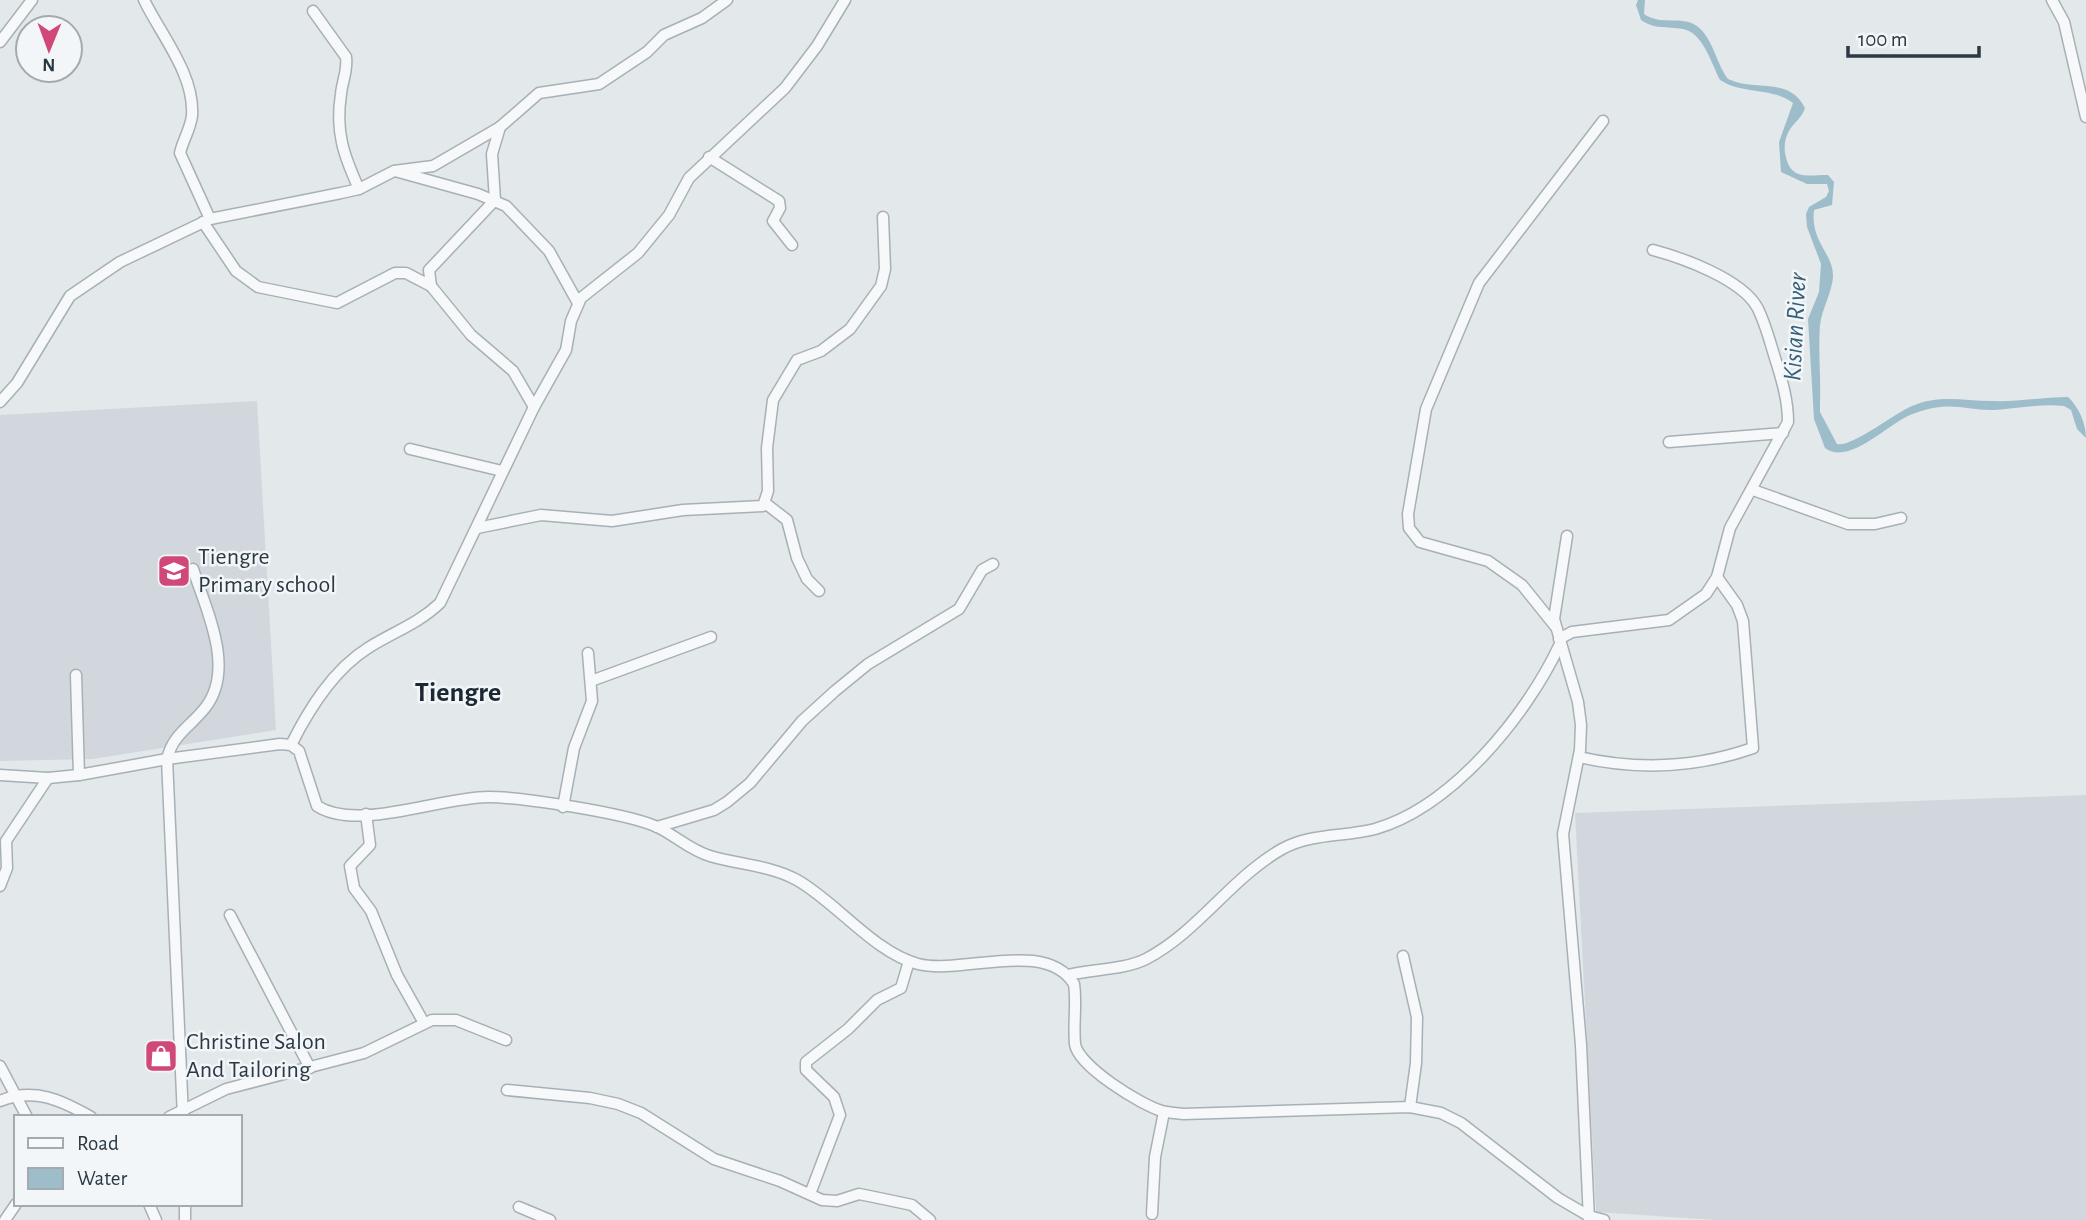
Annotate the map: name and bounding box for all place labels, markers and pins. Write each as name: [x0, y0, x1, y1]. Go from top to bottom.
place label: Tiengre Primary school: [198, 545, 336, 597]
school or university icon: Tiengre Primary school: [155, 552, 193, 590]
place label: Christine Salon And Tailoring: [186, 1030, 326, 1082]
shop icon: Christine Salon And Tailoring: [142, 1037, 180, 1075]

